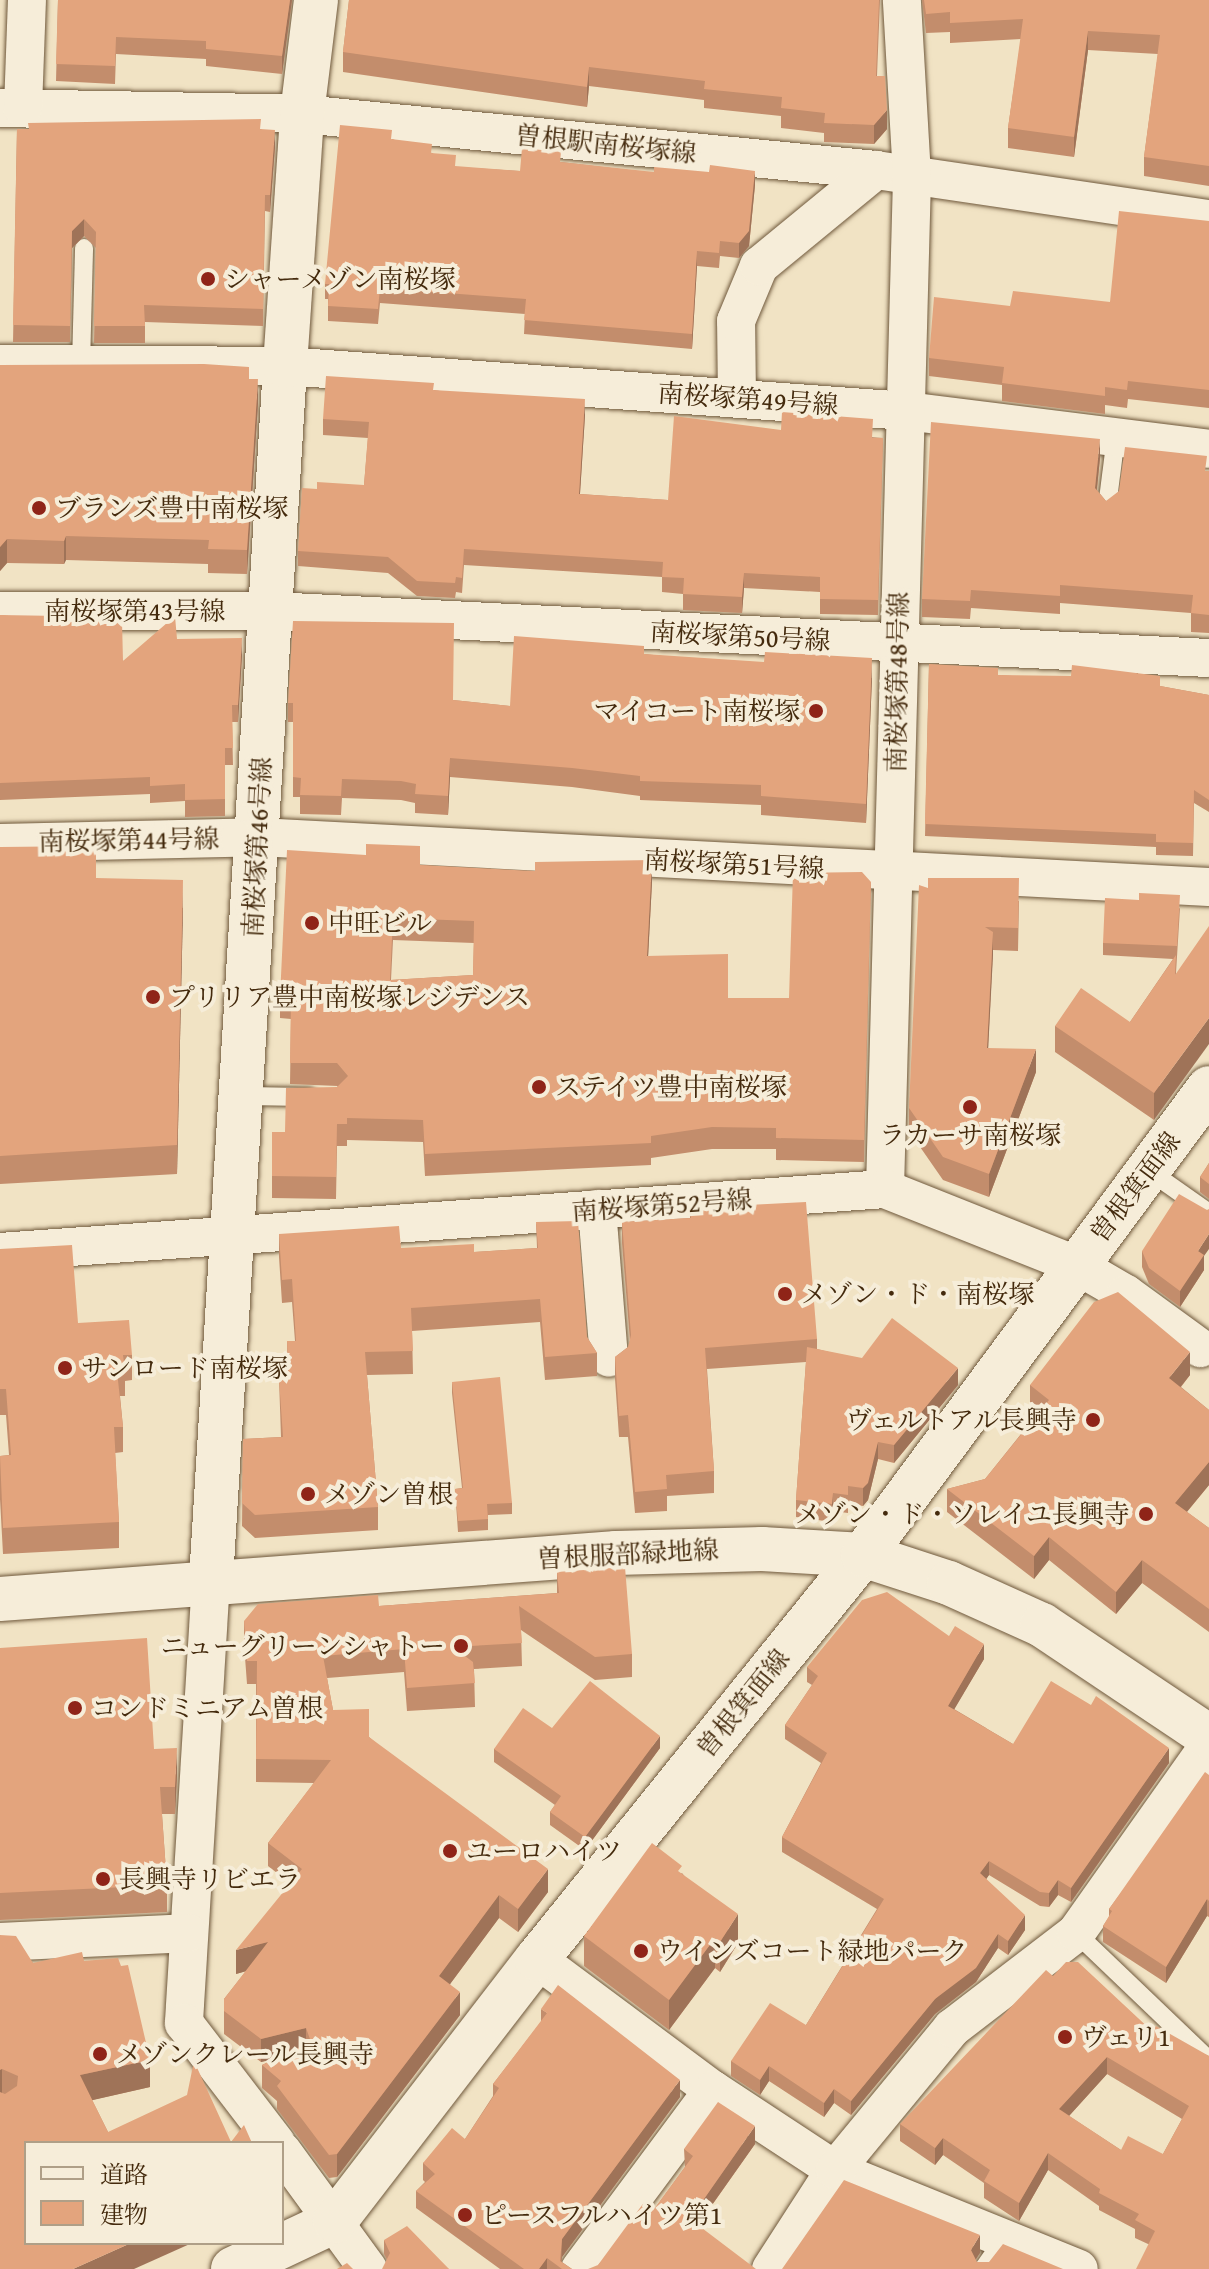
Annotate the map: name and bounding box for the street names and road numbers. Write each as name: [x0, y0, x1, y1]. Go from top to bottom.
street label: 曽根駅南桜塚線: [514, 119, 698, 169]
street label: 南桜塚第49号線: [657, 377, 839, 421]
street label: 南桜塚第48号線: [880, 591, 914, 773]
street label: 南桜塚第43号線: [44, 595, 226, 627]
street label: 南桜塚第50号線: [649, 616, 831, 656]
street label: 南桜塚第46号線: [237, 756, 277, 938]
street label: 南桜塚第44号線: [38, 823, 220, 857]
street label: 南桜塚第51号線: [643, 844, 825, 884]
street label: 曽根箕面線: [1083, 1126, 1187, 1248]
street label: 南桜塚第52号線: [571, 1183, 753, 1227]
street label: 曽根服部緑地線: [536, 1534, 720, 1574]
street label: 曽根箕面線: [690, 1643, 796, 1763]

